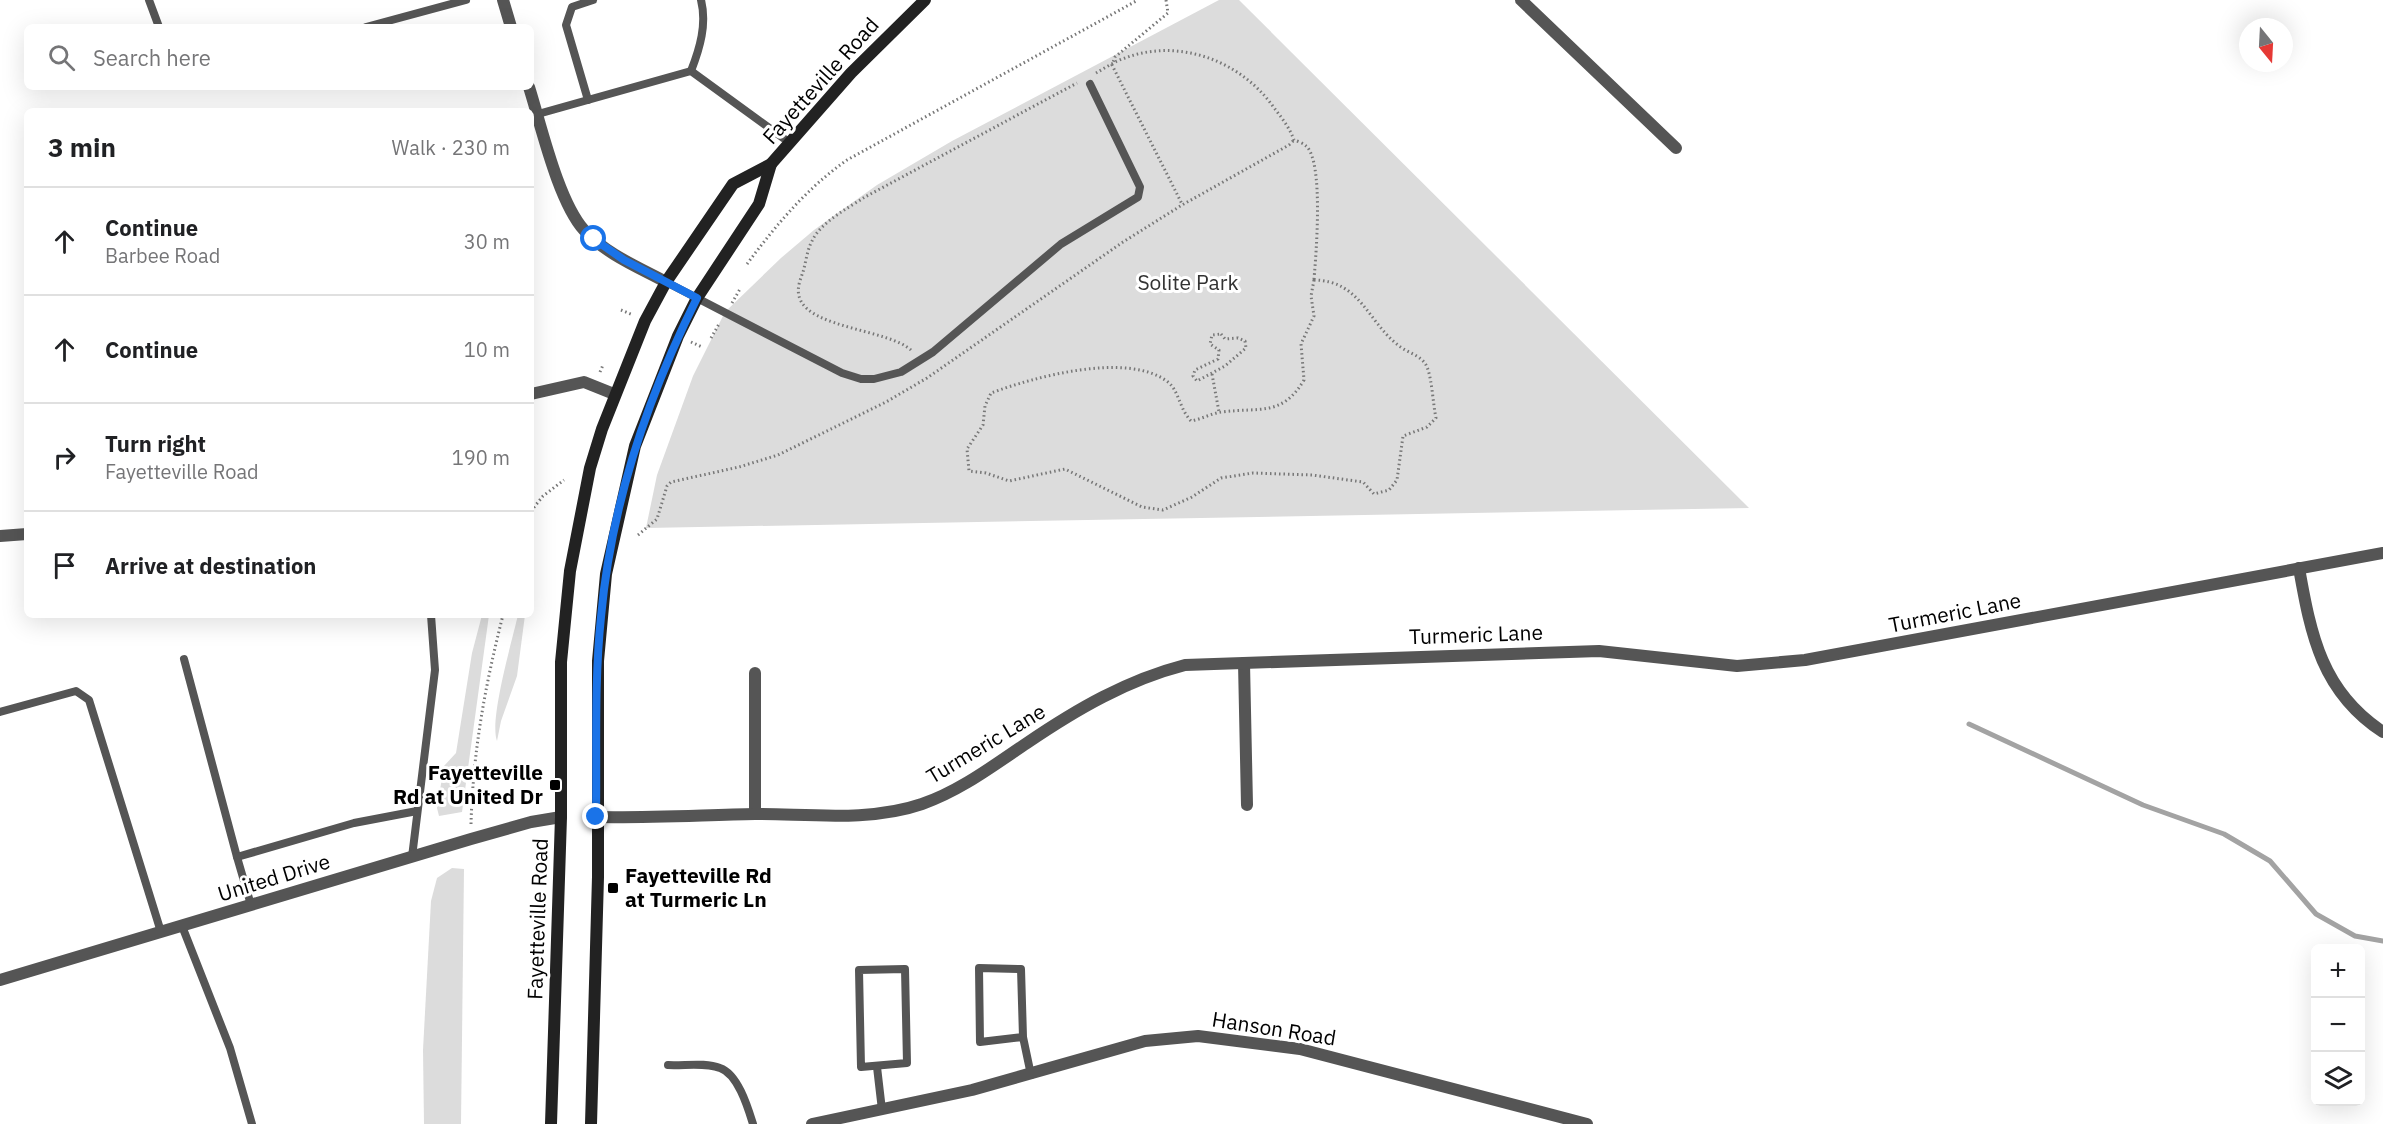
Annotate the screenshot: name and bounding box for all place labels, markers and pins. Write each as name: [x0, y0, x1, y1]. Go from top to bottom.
place label: Fayetteville Rd at United Dr: [393, 758, 544, 810]
marker: Fayetteville Rd at United Dr: [548, 778, 562, 792]
place label: Fayetteville Rd at Turmeric Ln: [625, 861, 772, 913]
marker: Fayetteville Rd at Turmeric Ln: [606, 881, 620, 895]

